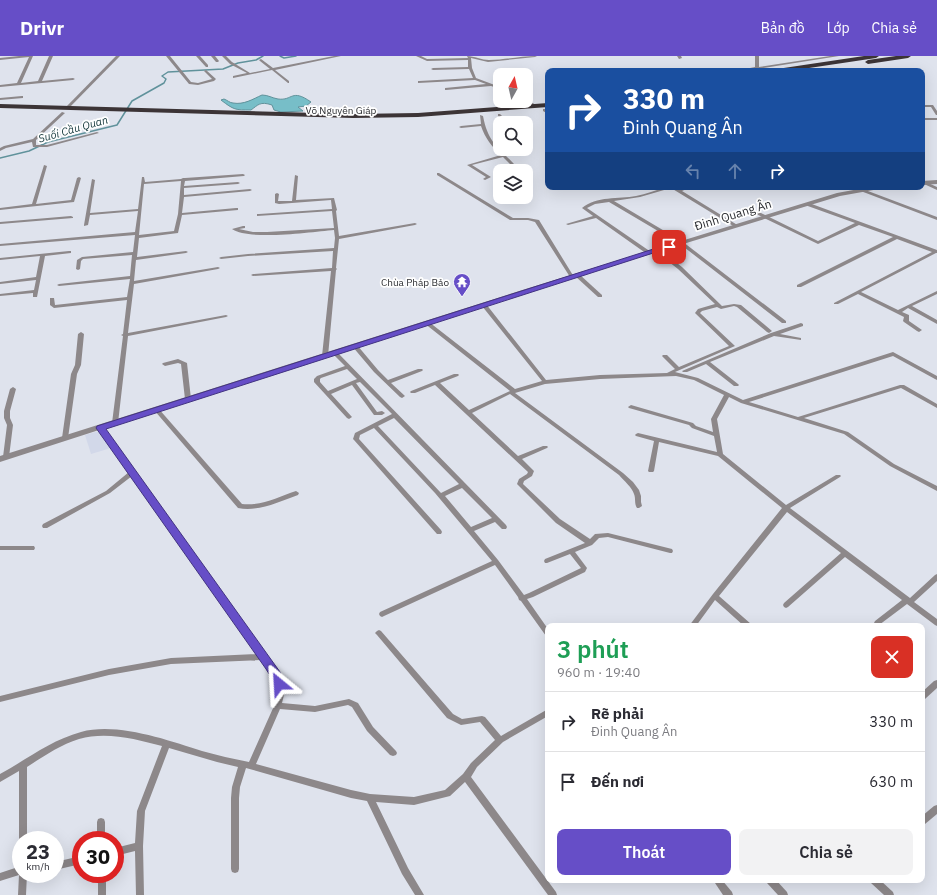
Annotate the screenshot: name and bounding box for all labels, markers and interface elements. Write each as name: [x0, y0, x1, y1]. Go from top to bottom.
text: Drivr: [20, 16, 64, 40]
text: Bản đồ: [761, 19, 805, 37]
text: Lớp: [827, 19, 850, 37]
text: Chia sẻ: [872, 19, 917, 37]
north arrow: [493, 68, 533, 108]
map controls: [493, 68, 533, 204]
text: 330 m: [623, 80, 705, 117]
icon: right: [557, 84, 609, 136]
street label: Võ Nguyên Giáp: [306, 104, 377, 117]
water label: Suối Cầu Quan: [36, 112, 110, 146]
button: search: [493, 116, 533, 156]
text: Đinh Quang Ân: [623, 116, 743, 139]
icon: left: [682, 160, 704, 182]
icon: ahead: [724, 160, 746, 182]
icon: right: [766, 160, 788, 182]
button: layers: [493, 164, 533, 204]
street label: Đinh Quang Ân: [693, 196, 773, 233]
pin: [652, 230, 686, 264]
icon: arrive: [658, 236, 680, 258]
temple icon: Chùa Pháp Bảo: [452, 272, 472, 297]
place label: Chùa Pháp Bảo: [381, 276, 449, 289]
text: 3 phút: [557, 633, 629, 665]
button: close: [871, 636, 913, 678]
position arrow: [258, 663, 300, 705]
text: 960 m · 19:40: [557, 664, 640, 681]
text: Rẽ phải: [591, 704, 644, 723]
icon: right: [557, 711, 579, 733]
text: 330 m: [869, 712, 913, 731]
text: Đinh Quang Ân: [591, 723, 677, 740]
icon: arrive: [557, 771, 579, 793]
text: Đến nơi: [591, 772, 644, 791]
text: 630 m: [869, 772, 913, 791]
button: Thoát: [557, 829, 731, 875]
button: Chia sẻ: [739, 829, 913, 875]
speed limit sign: 30: [72, 831, 124, 883]
text: 23: [26, 838, 50, 865]
text: km/h: [26, 860, 50, 873]

